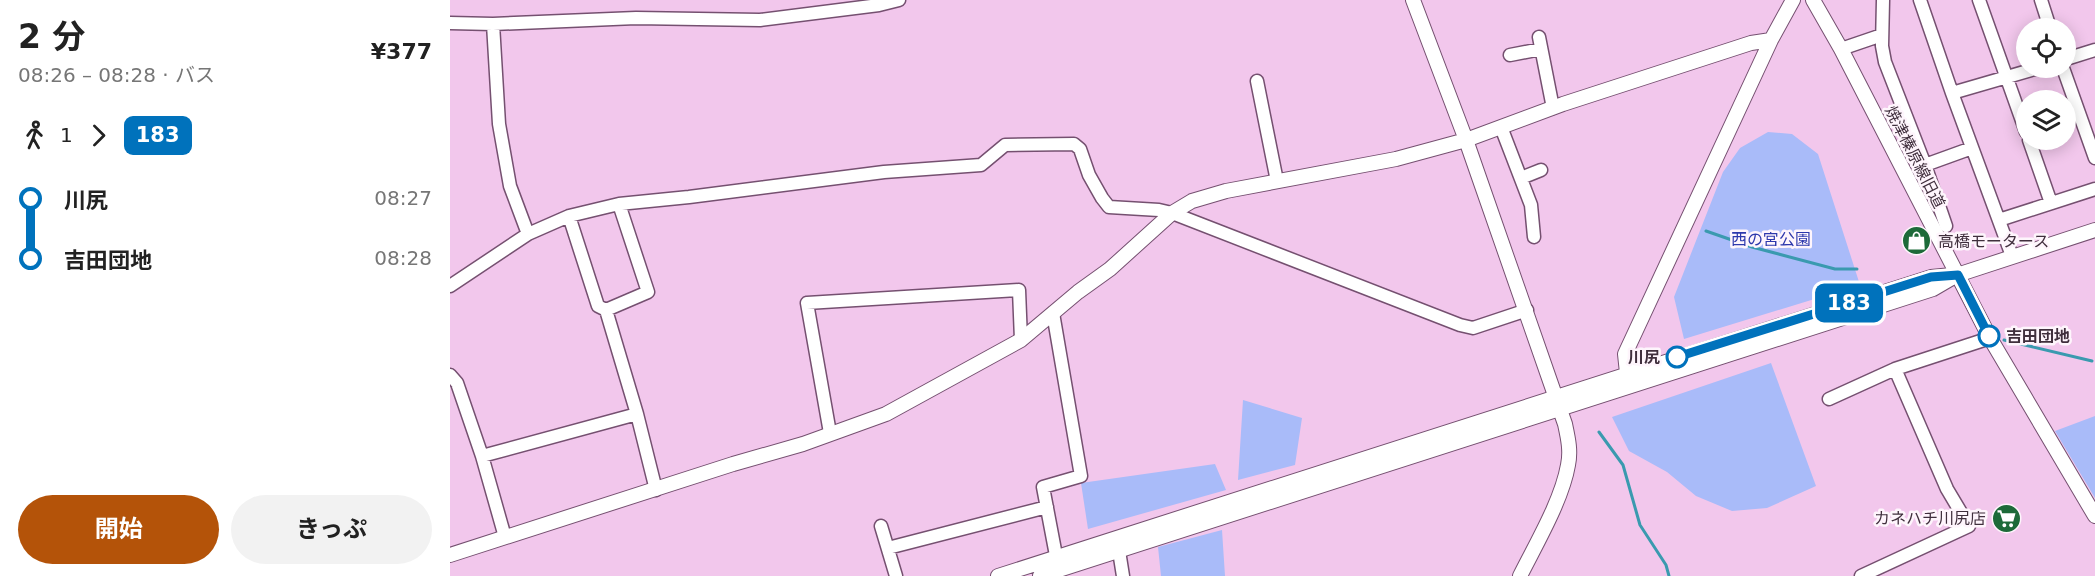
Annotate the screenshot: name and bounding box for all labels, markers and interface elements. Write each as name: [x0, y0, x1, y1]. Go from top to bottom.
text: 2 分: [18, 17, 85, 56]
map controls: [2016, 18, 2076, 150]
button: locate: [2016, 18, 2076, 78]
text: ¥377: [371, 39, 432, 64]
text: 08:26 – 08:28 · バス: [18, 63, 215, 87]
button: layers: [2016, 90, 2076, 150]
street label: 焼津榛原線旧道: [1881, 103, 1949, 211]
icon: walk: [18, 119, 51, 152]
icon: forward: [82, 119, 115, 152]
text: 1: [60, 123, 73, 147]
text: 183: [136, 123, 180, 147]
text: 08:27: [374, 186, 432, 210]
text: 川尻: [64, 188, 108, 213]
shop icon: 高橋モータース: [1901, 225, 1933, 257]
park label: 西の宮公園: [1731, 230, 1811, 249]
place label: 高橋モータース: [1938, 232, 2049, 251]
text: 08:28: [374, 246, 432, 270]
text: 吉田団地: [64, 248, 152, 273]
line badge: 183: [1814, 284, 1884, 322]
text: 183: [1827, 291, 1871, 315]
marker: 吉田団地: [1978, 325, 2000, 347]
place label: 吉田団地: [2006, 327, 2070, 346]
marker: 川尻: [1666, 346, 1688, 368]
place label: 川尻: [1628, 348, 1660, 367]
button: 開始: [18, 495, 219, 564]
button: きっぷ: [231, 495, 432, 564]
supermarket icon: カネハチ川尻店: [1991, 502, 2023, 534]
place label: カネハチ川尻店: [1874, 509, 1986, 528]

